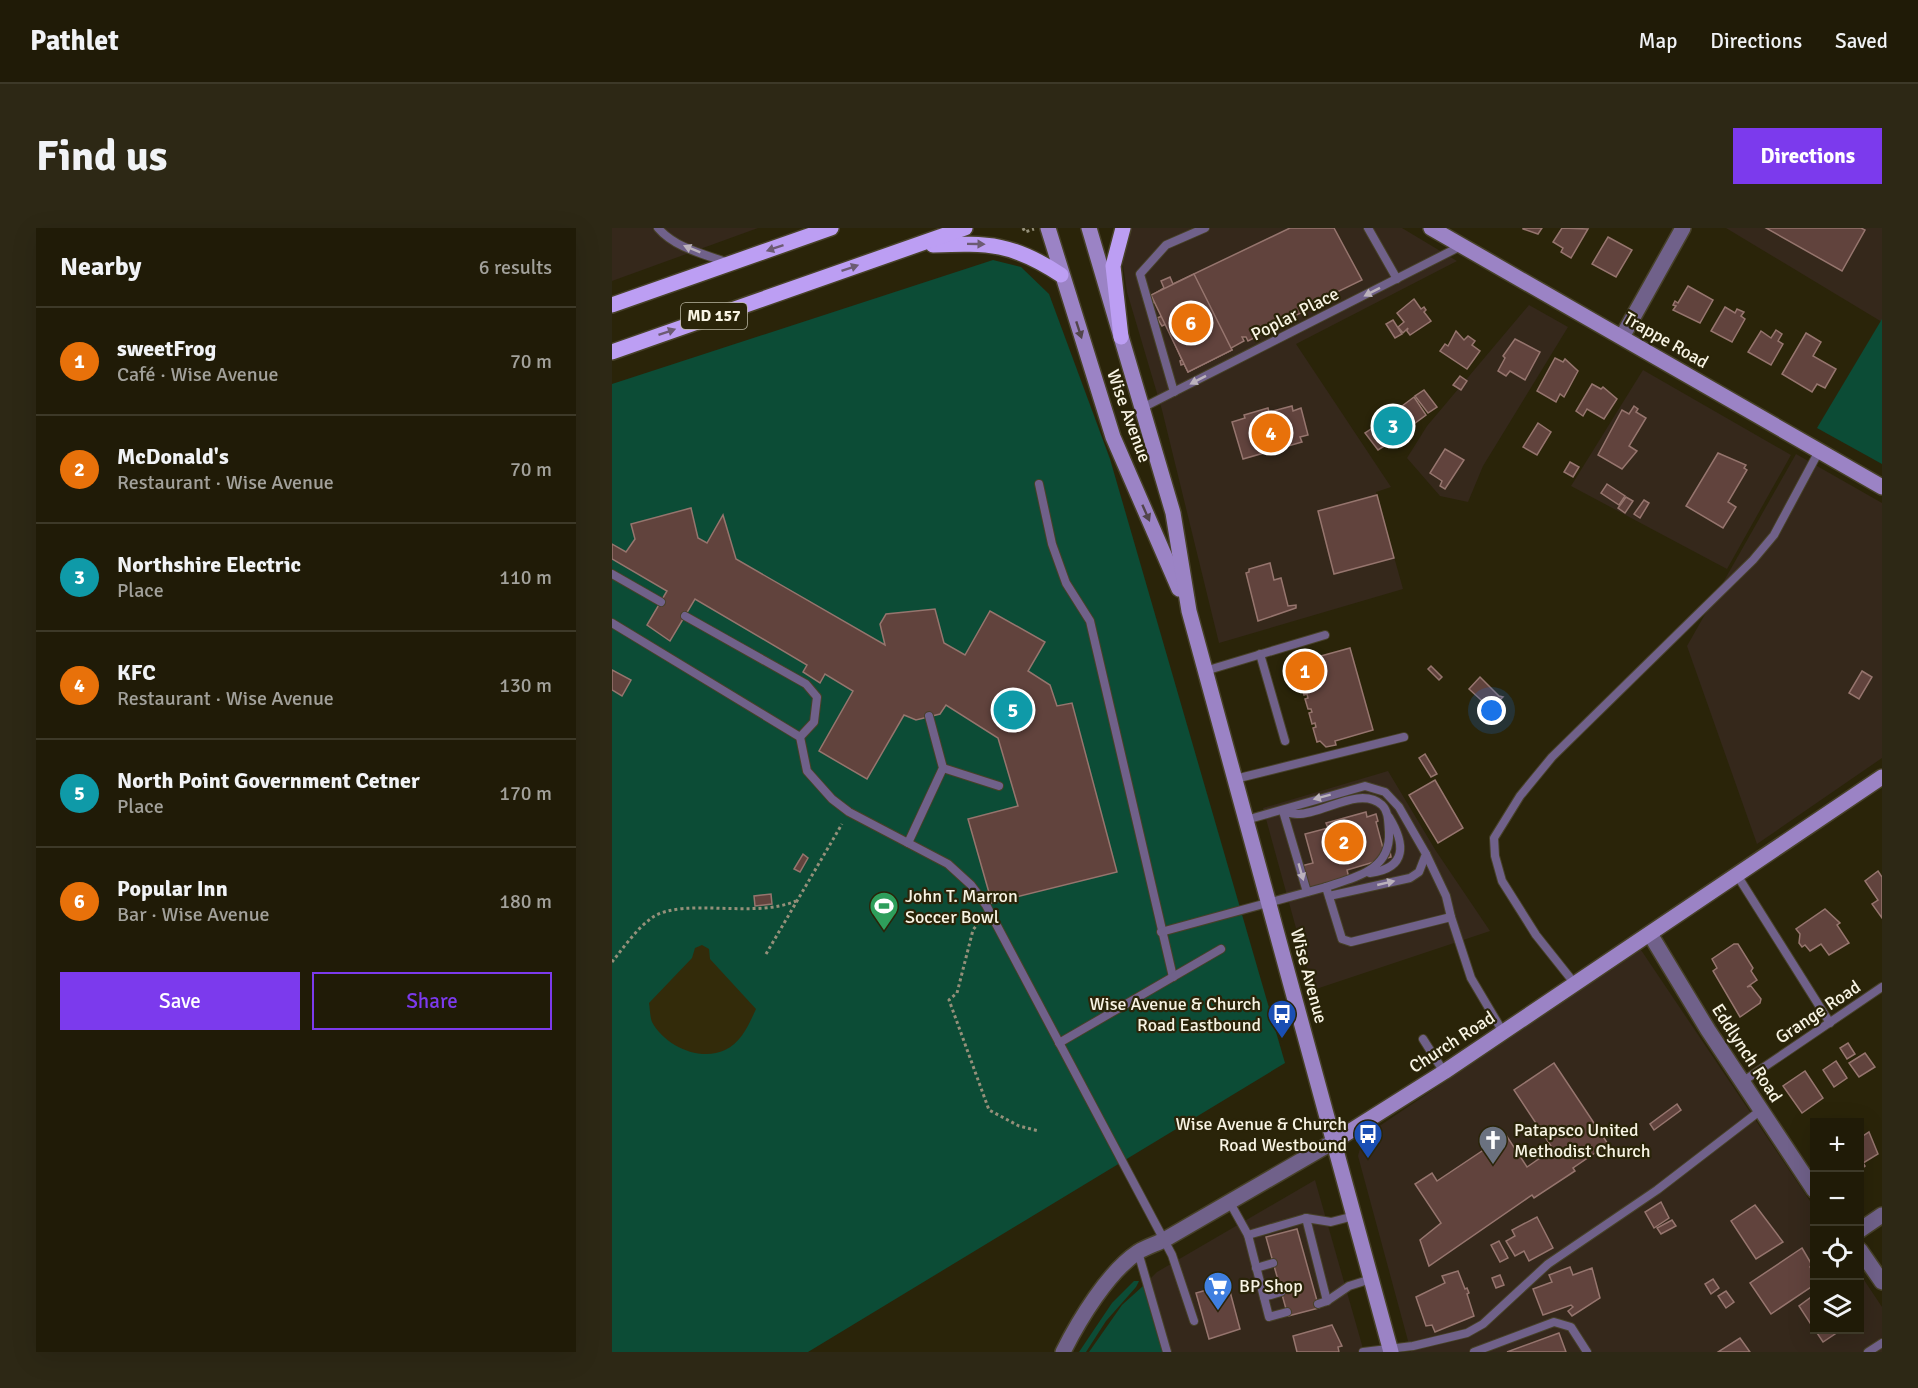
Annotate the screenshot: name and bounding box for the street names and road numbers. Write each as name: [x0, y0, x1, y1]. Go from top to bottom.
street label: Poplar Place: [1247, 282, 1343, 346]
road number: MD 157: [681, 303, 747, 329]
street label: Trappe Road: [1620, 307, 1712, 373]
street label: Wise Avenue: [1102, 367, 1156, 465]
street label: Wise Avenue: [1286, 926, 1332, 1026]
street label: Grange Road: [1771, 975, 1865, 1049]
street label: Eddlynch Road: [1707, 1000, 1787, 1106]
street label: Church Road: [1405, 1006, 1499, 1078]

